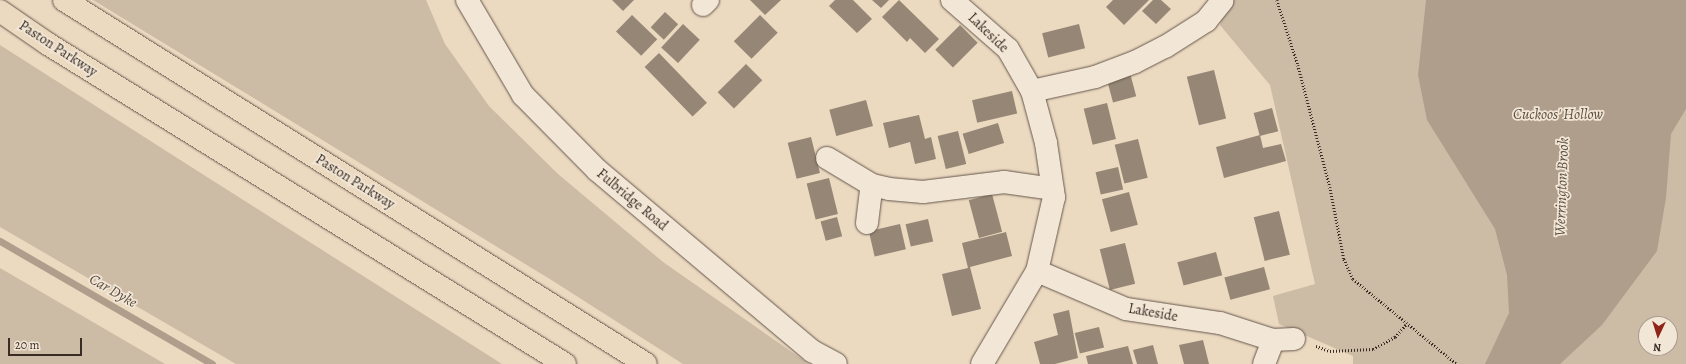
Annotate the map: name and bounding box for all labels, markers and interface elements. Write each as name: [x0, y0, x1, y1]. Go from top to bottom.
street label: Lakeside: [964, 10, 1012, 56]
street label: Paston Parkway: [16, 17, 100, 81]
water label: Cuckoos' Hollow: [1513, 106, 1603, 124]
water label: Werrington Brook: [1551, 137, 1573, 237]
street label: Paston Parkway: [312, 151, 398, 213]
street label: Fulbridge Road: [593, 166, 671, 234]
water label: Car Dyke: [86, 270, 140, 312]
street label: Lakeside: [1127, 300, 1179, 326]
north arrow: [1638, 316, 1678, 356]
scale bar: [10, 330, 84, 356]
text: 20 m: [15, 337, 39, 353]
text: N: [1653, 340, 1662, 355]

